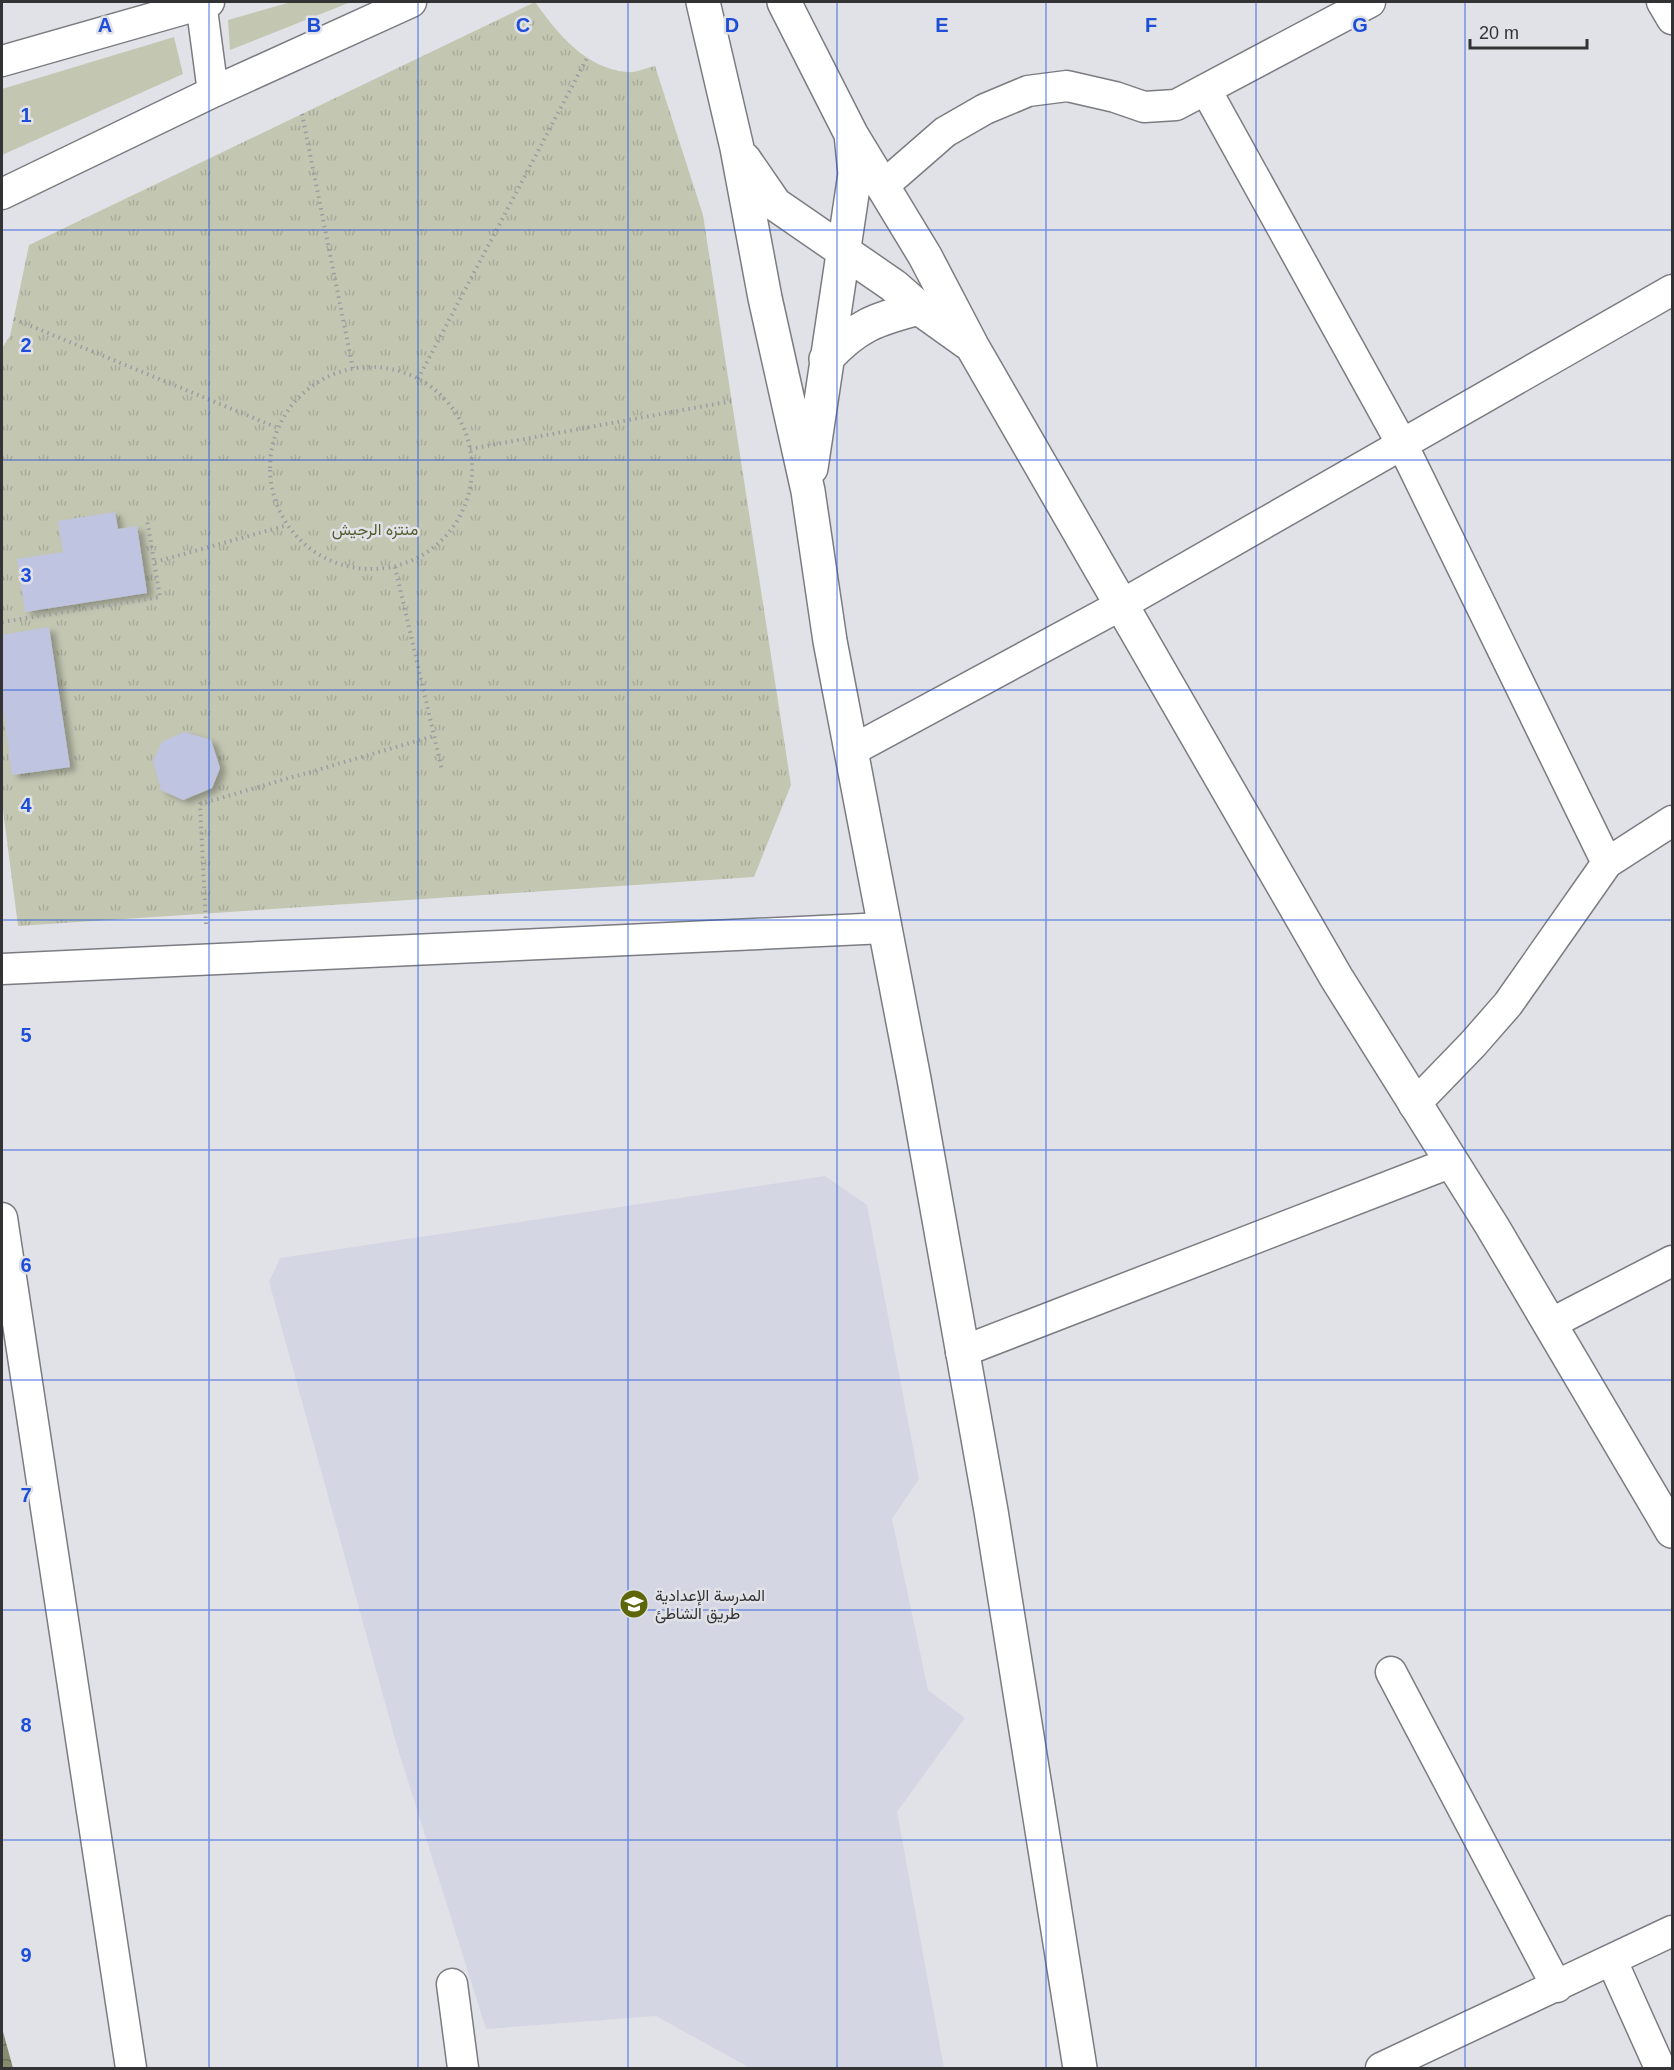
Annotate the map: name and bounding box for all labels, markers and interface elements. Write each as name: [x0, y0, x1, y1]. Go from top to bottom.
scale bar: [1470, 12, 1587, 50]
text: A: [98, 14, 112, 36]
text: B: [307, 14, 321, 36]
text: C: [516, 14, 530, 36]
text: D: [725, 14, 739, 36]
text: E: [935, 14, 949, 36]
text: F: [1145, 14, 1157, 36]
text: G: [1352, 14, 1368, 36]
text: 20 m: [1479, 23, 1519, 43]
text: 1: [20, 104, 32, 126]
text: 2: [20, 334, 32, 356]
park label: منتزه الرجيش: [332, 521, 418, 540]
text: 3: [20, 564, 32, 586]
text: 4: [20, 794, 32, 816]
text: 5: [20, 1024, 32, 1046]
text: 6: [20, 1254, 32, 1276]
text: 7: [20, 1484, 32, 1506]
place label: المدرسة الإعدادية طريق الشاطئ: [655, 1587, 765, 1624]
school or university icon: المدرسة الإعدادية طريق الشاطئ: [618, 1588, 650, 1620]
text: 8: [20, 1714, 32, 1736]
text: 9: [20, 1944, 32, 1966]

